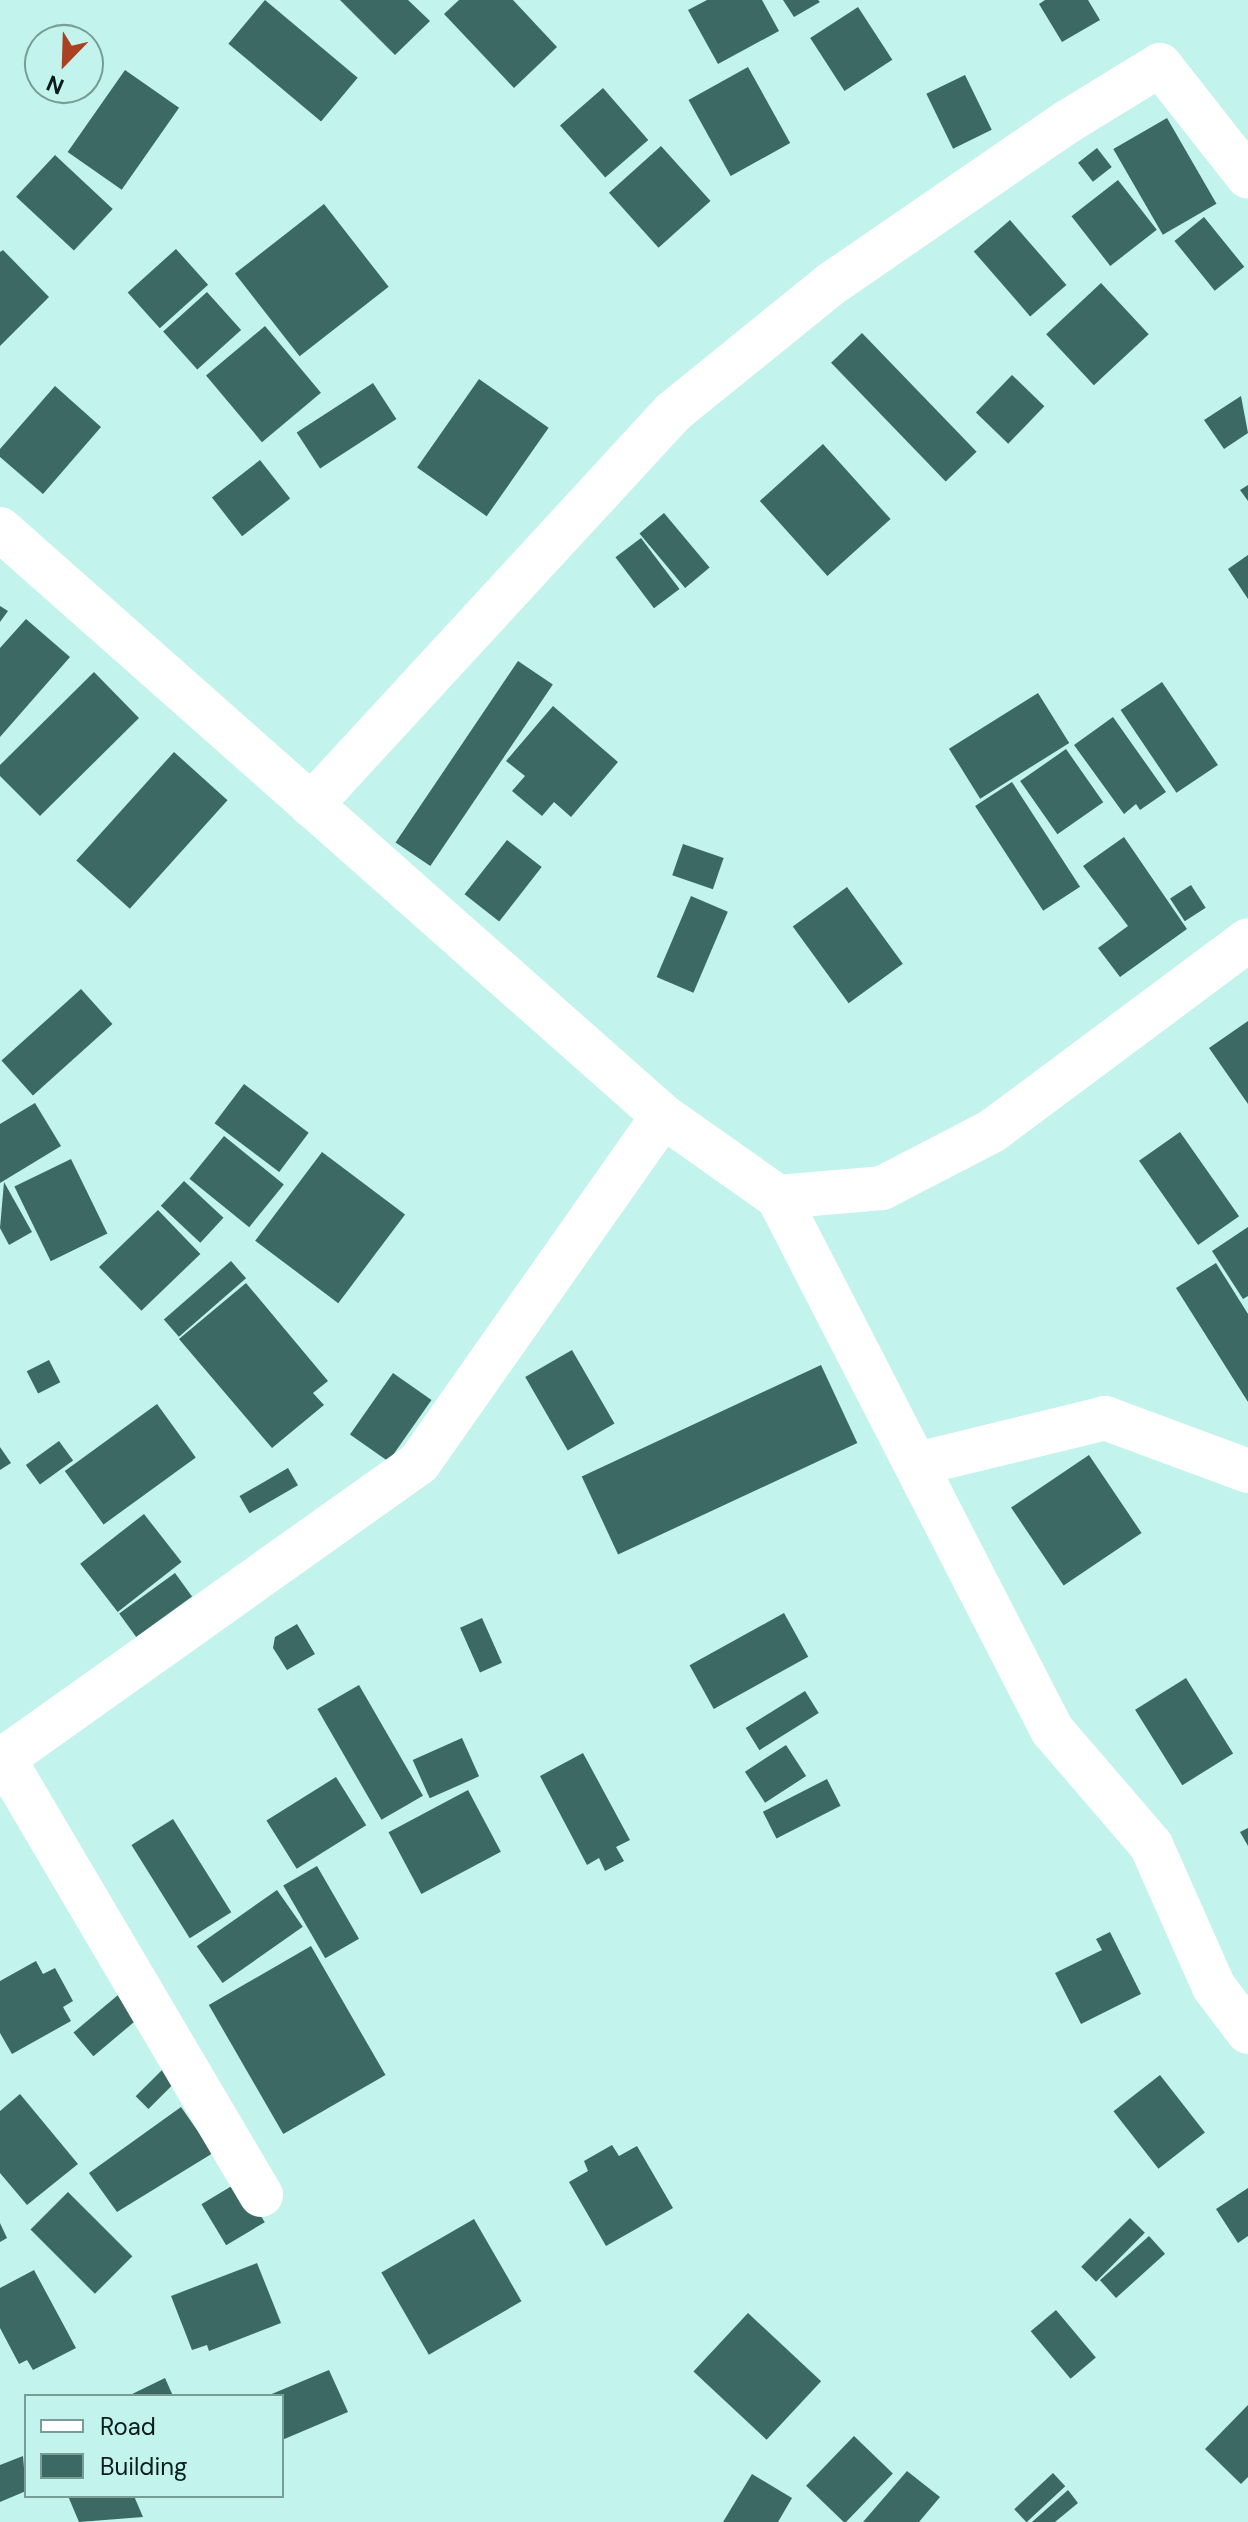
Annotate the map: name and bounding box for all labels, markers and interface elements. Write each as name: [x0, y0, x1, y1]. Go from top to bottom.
north arrow: [24, 24, 104, 104]
text: N: [42, 68, 68, 101]
legend: [24, 2394, 284, 2498]
text: Road: [100, 2411, 156, 2442]
text: Building: [100, 2451, 187, 2482]

